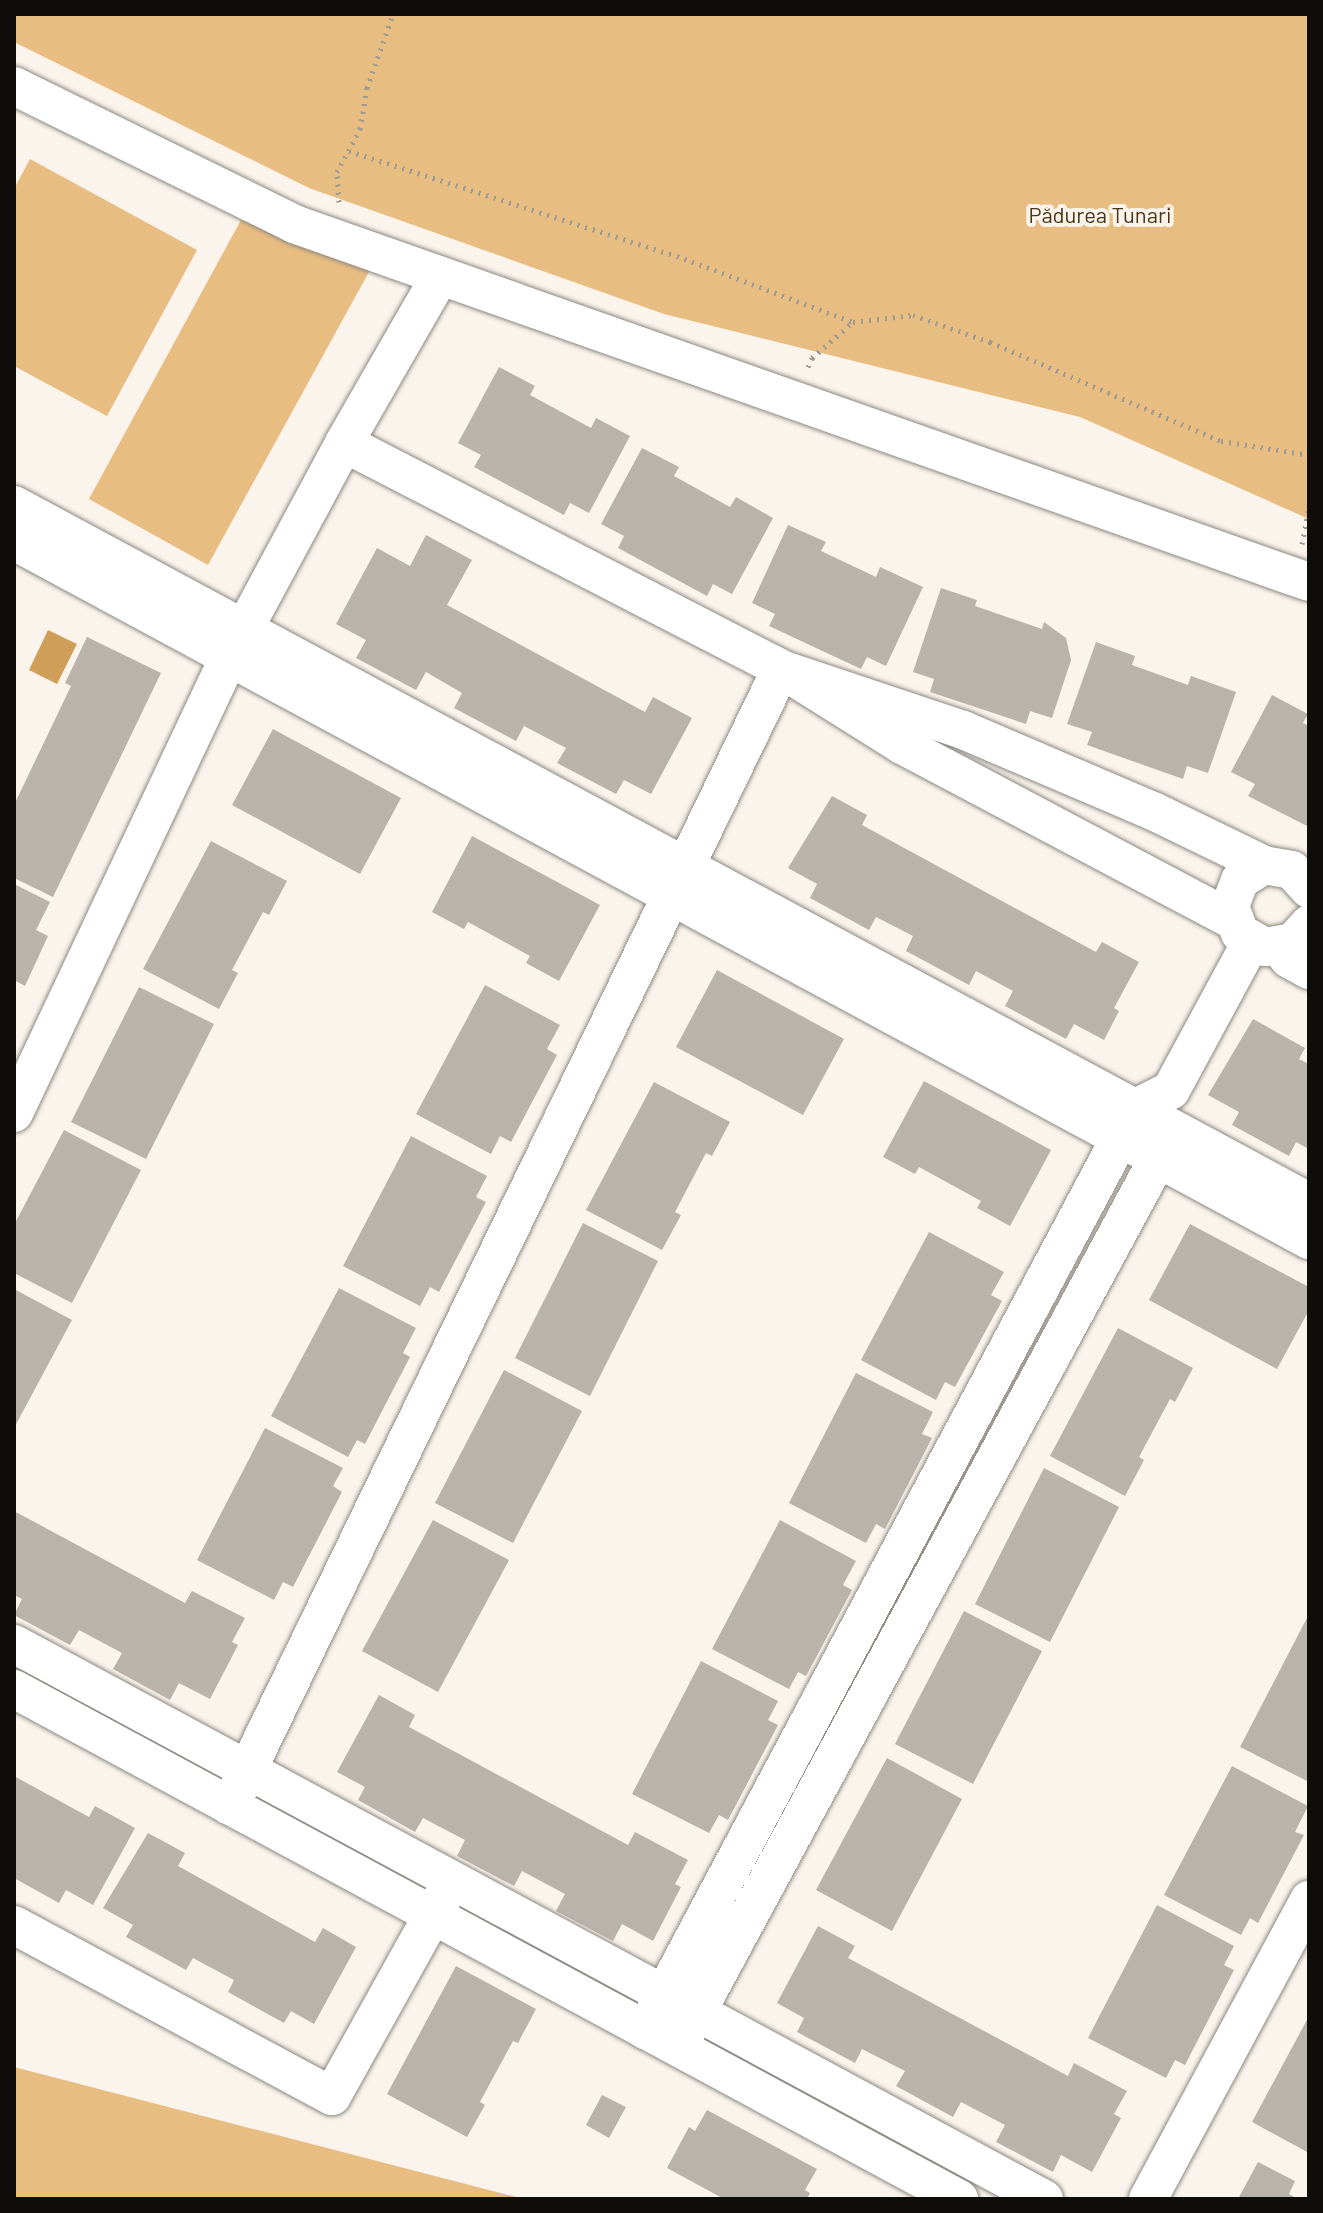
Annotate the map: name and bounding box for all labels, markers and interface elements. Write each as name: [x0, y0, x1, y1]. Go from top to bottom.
park label: Pădurea Tunari: [1028, 202, 1172, 228]

